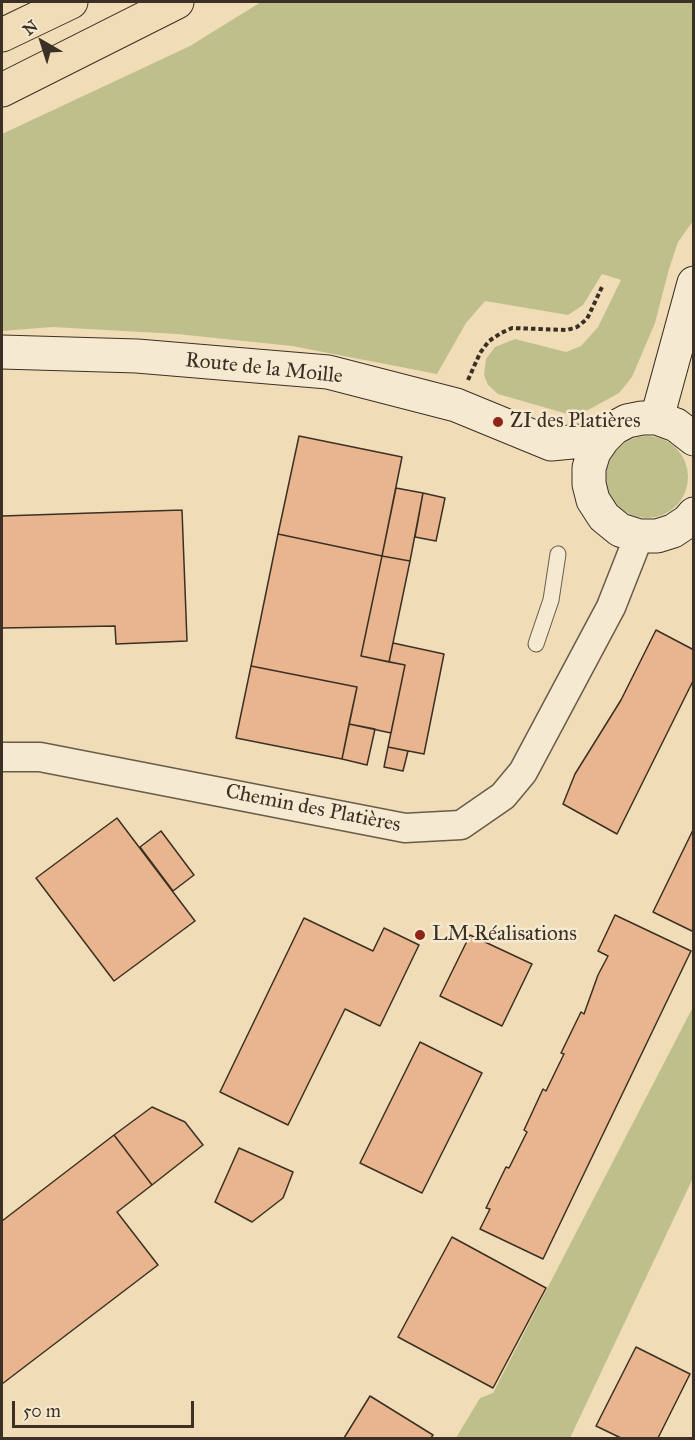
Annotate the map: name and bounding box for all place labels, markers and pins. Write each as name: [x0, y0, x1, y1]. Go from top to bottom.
place label: ZI des Platières: [510, 409, 641, 435]
marker: ZI des Platières: [491, 415, 505, 429]
place label: LM Réalisations: [432, 922, 577, 948]
marker: LM Réalisations: [413, 928, 427, 942]

